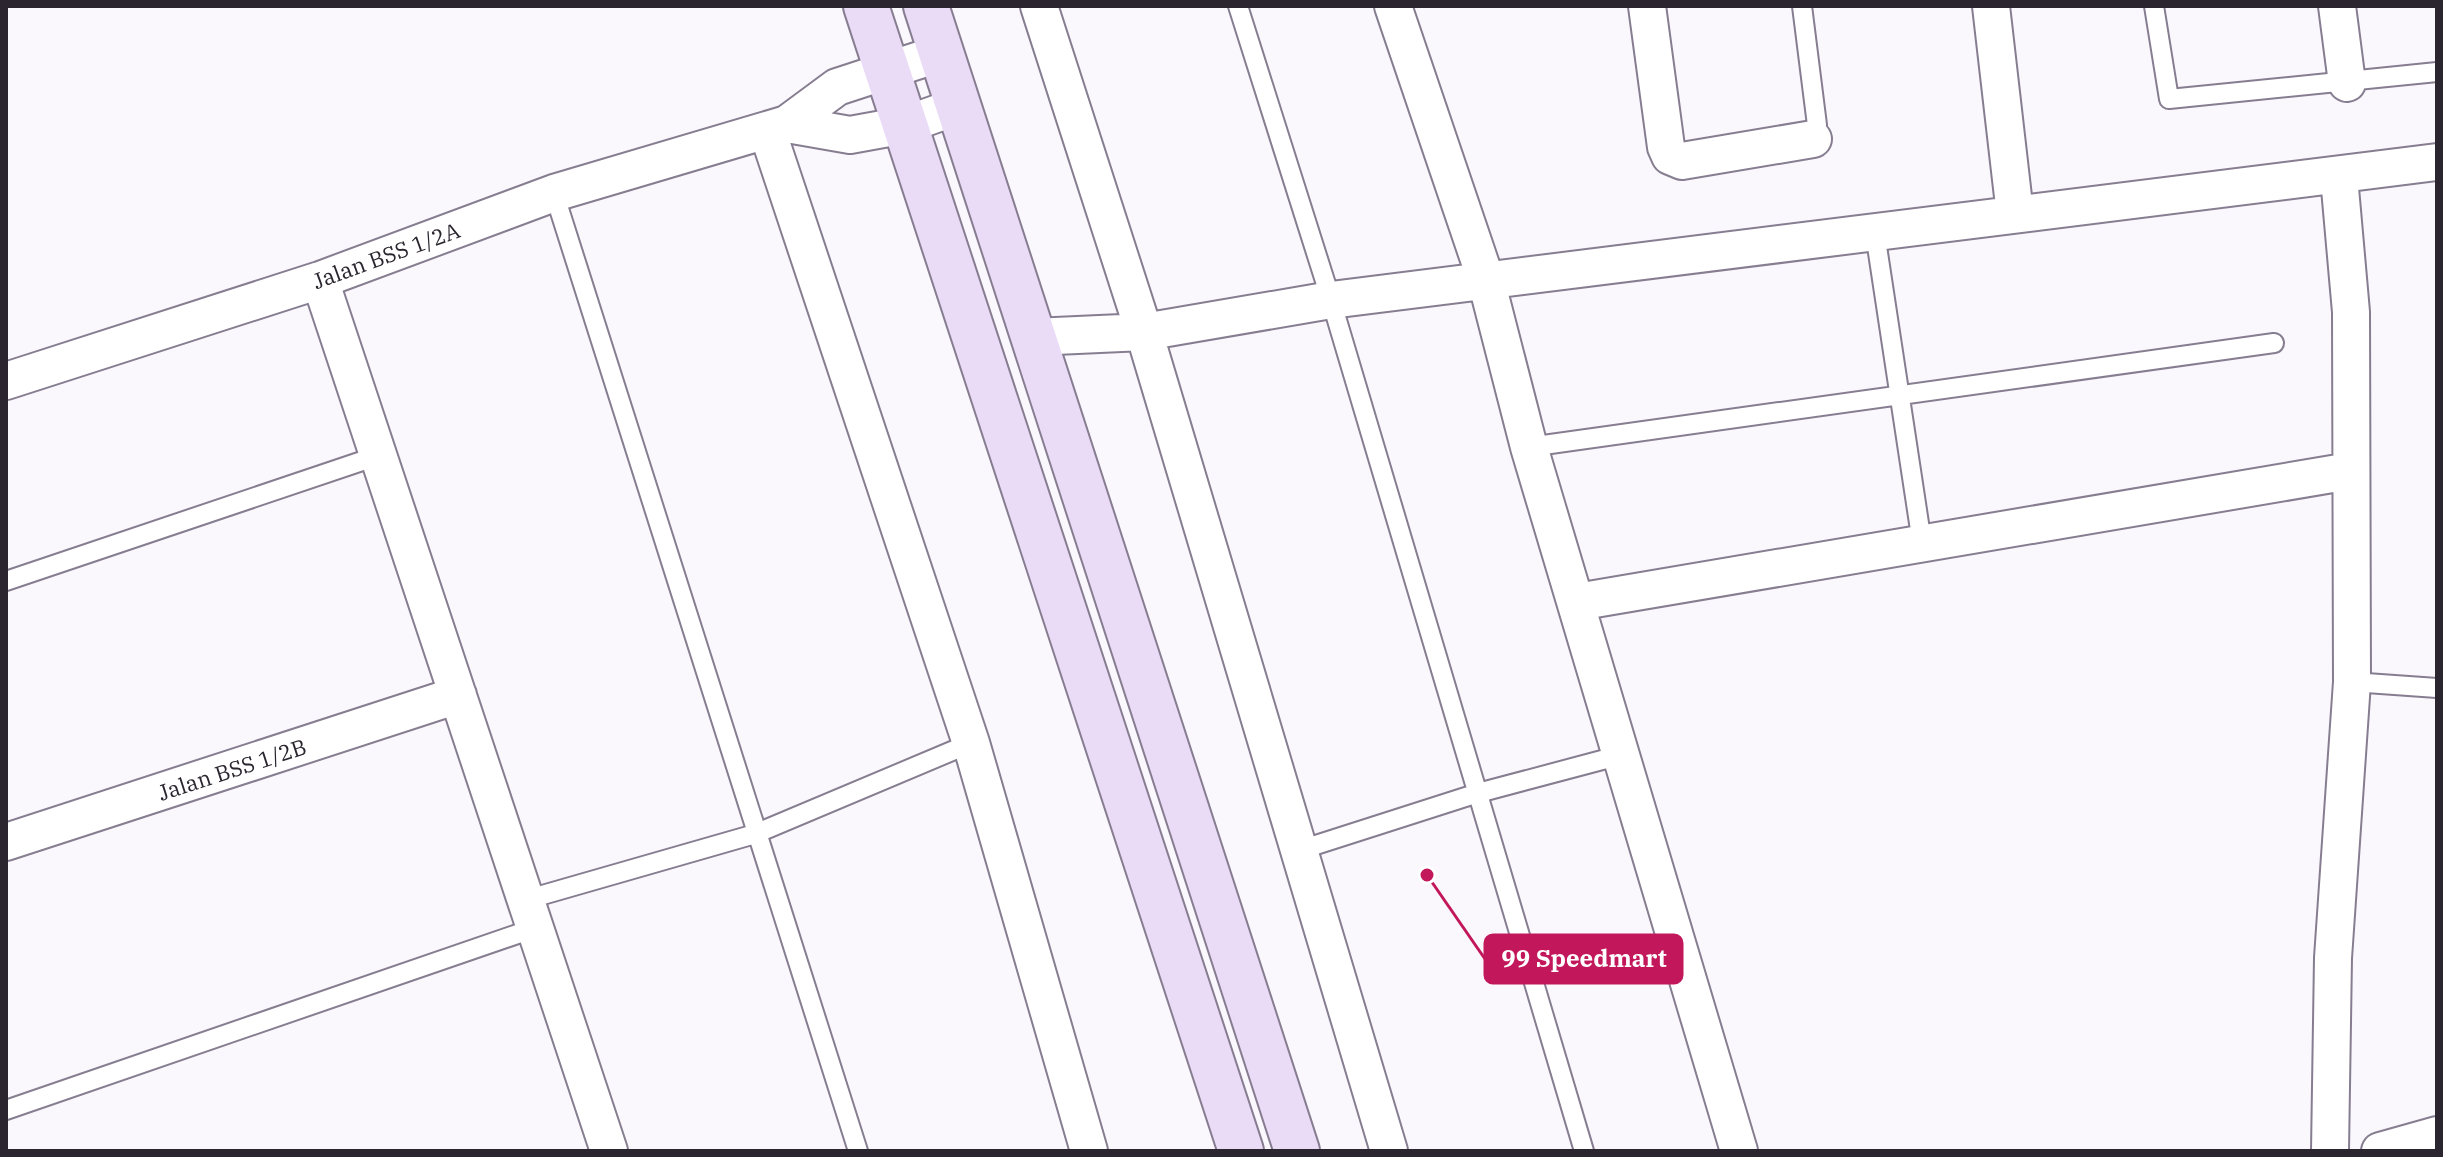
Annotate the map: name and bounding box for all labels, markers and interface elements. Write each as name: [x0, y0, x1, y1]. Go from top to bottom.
street label: Jalan BSS 1/2A: [308, 215, 464, 295]
street label: Jalan BSS 1/2B: [154, 731, 310, 807]
callout: 99 Speedmart: [1485, 935, 1682, 983]
text: 99 Speedmart: [1501, 942, 1667, 974]

